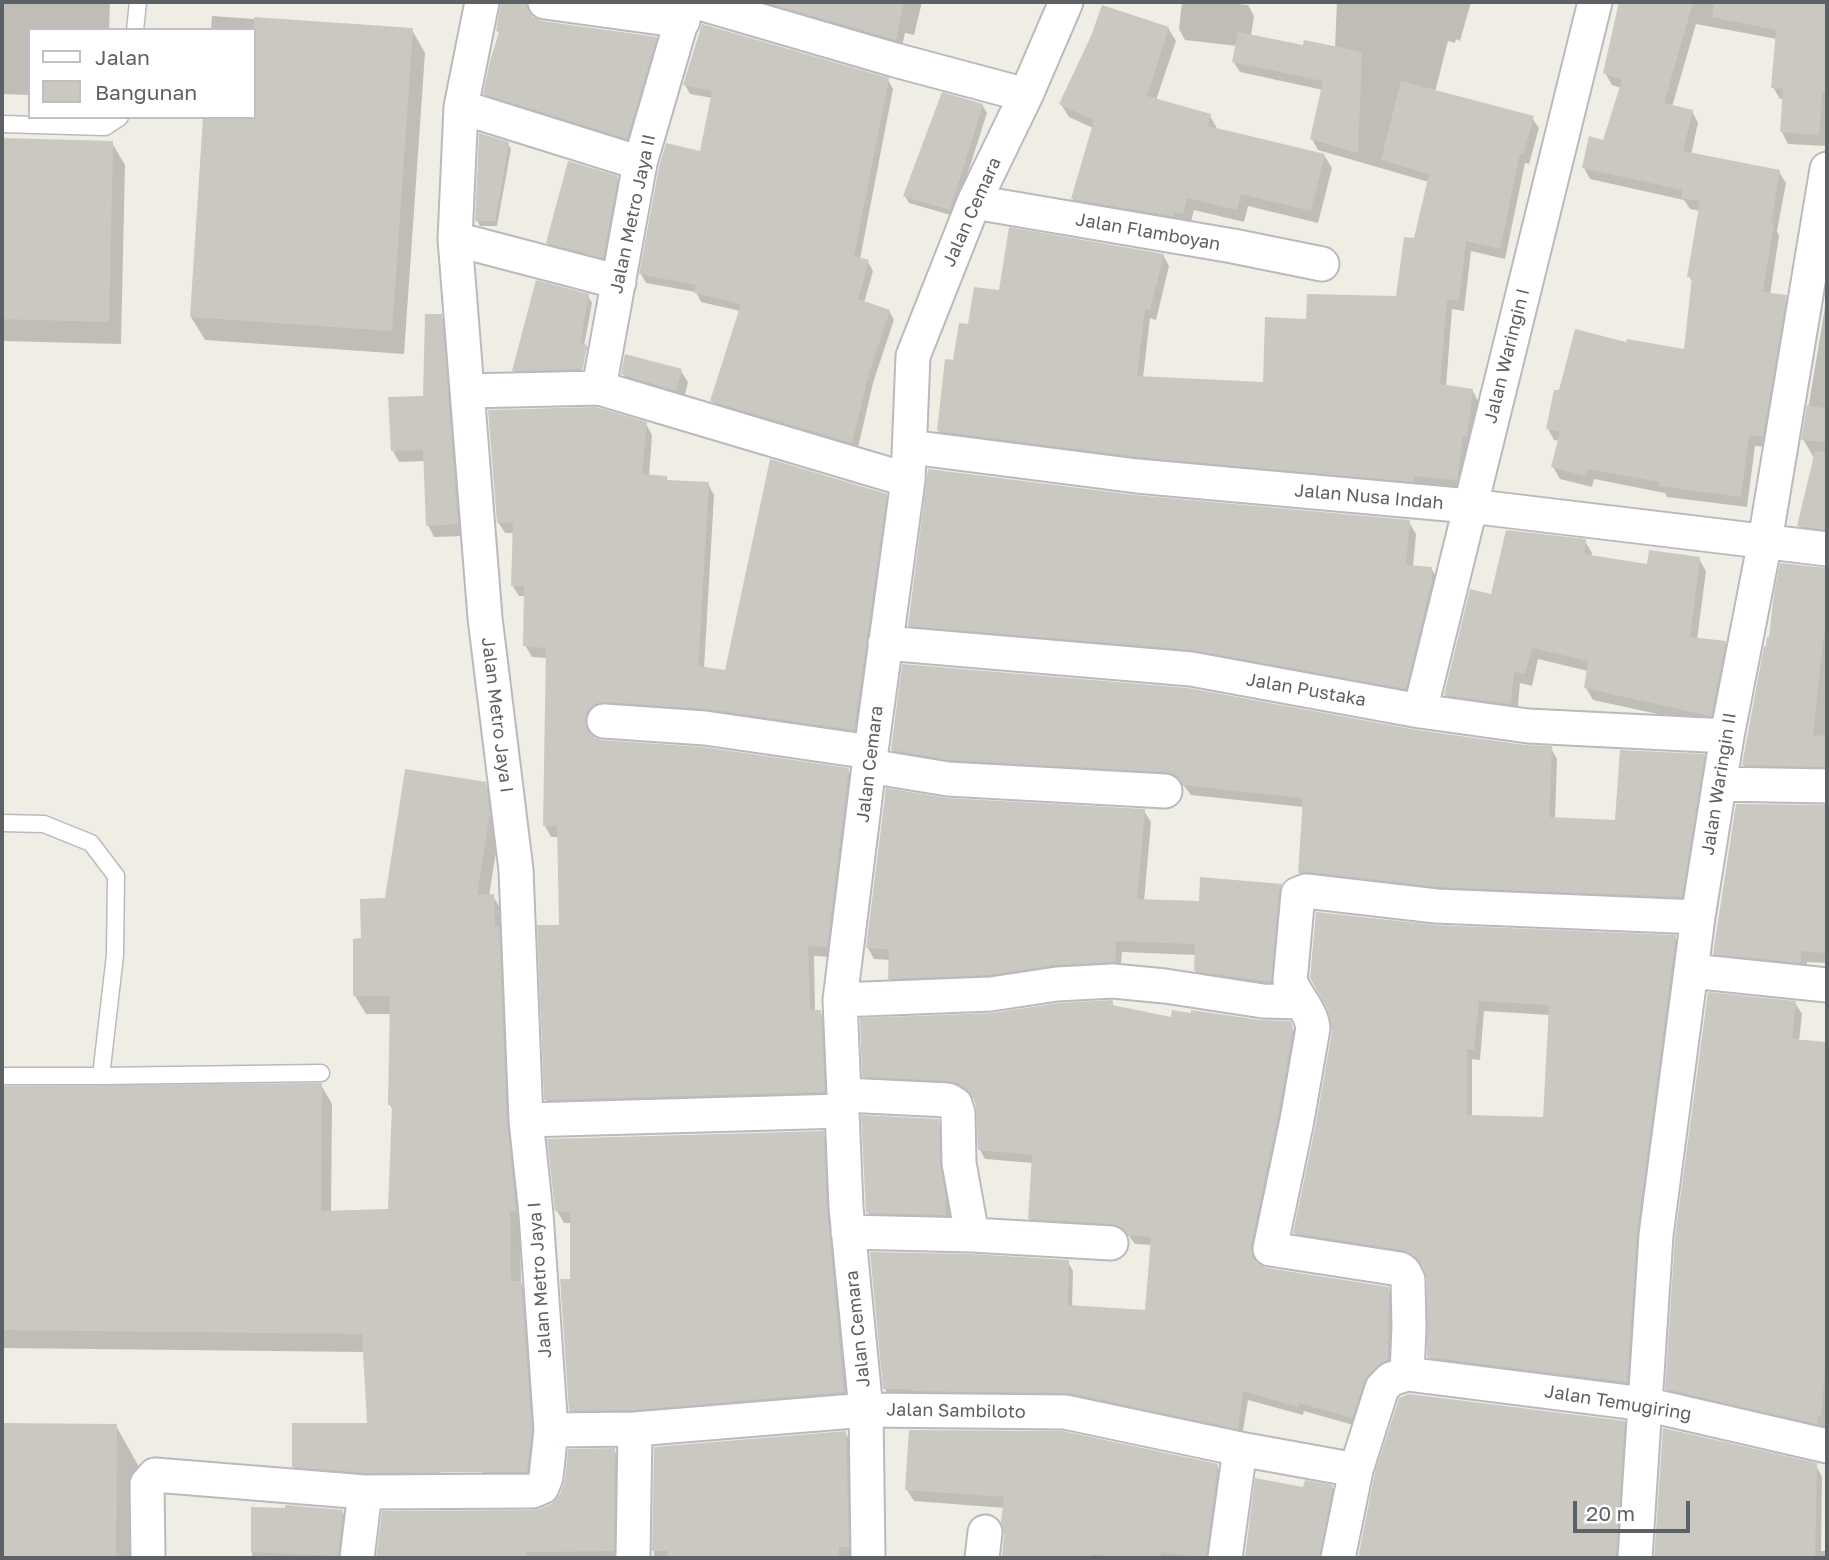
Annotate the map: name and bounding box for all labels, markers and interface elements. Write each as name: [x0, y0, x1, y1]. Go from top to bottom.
legend: [28, 28, 256, 119]
text: Jalan: [95, 44, 150, 70]
text: Bangunan: [95, 79, 197, 105]
street label: Jalan Metro Jaya II: [606, 132, 660, 296]
street label: Jalan Cemara: [938, 154, 1006, 270]
street label: Jalan Flamboyan: [1074, 209, 1222, 255]
street label: Jalan Waringin I: [1480, 286, 1534, 426]
street label: Jalan Nusa Indah: [1294, 480, 1444, 514]
street label: Jalan Metro Jaya I: [477, 636, 517, 794]
street label: Jalan Pustaka: [1244, 669, 1368, 711]
street label: Jalan Cemara: [852, 704, 888, 824]
street label: Jalan Waringin II: [1697, 711, 1741, 857]
street label: Jalan Metro Jaya I: [524, 1201, 556, 1359]
street label: Jalan Cemara: [841, 1269, 875, 1389]
street label: Jalan Temugiring: [1543, 1381, 1693, 1425]
street label: Jalan Sambiloto: [886, 1399, 1026, 1423]
scale bar: [1577, 1486, 1694, 1530]
text: 20 m: [1586, 1500, 1635, 1526]

